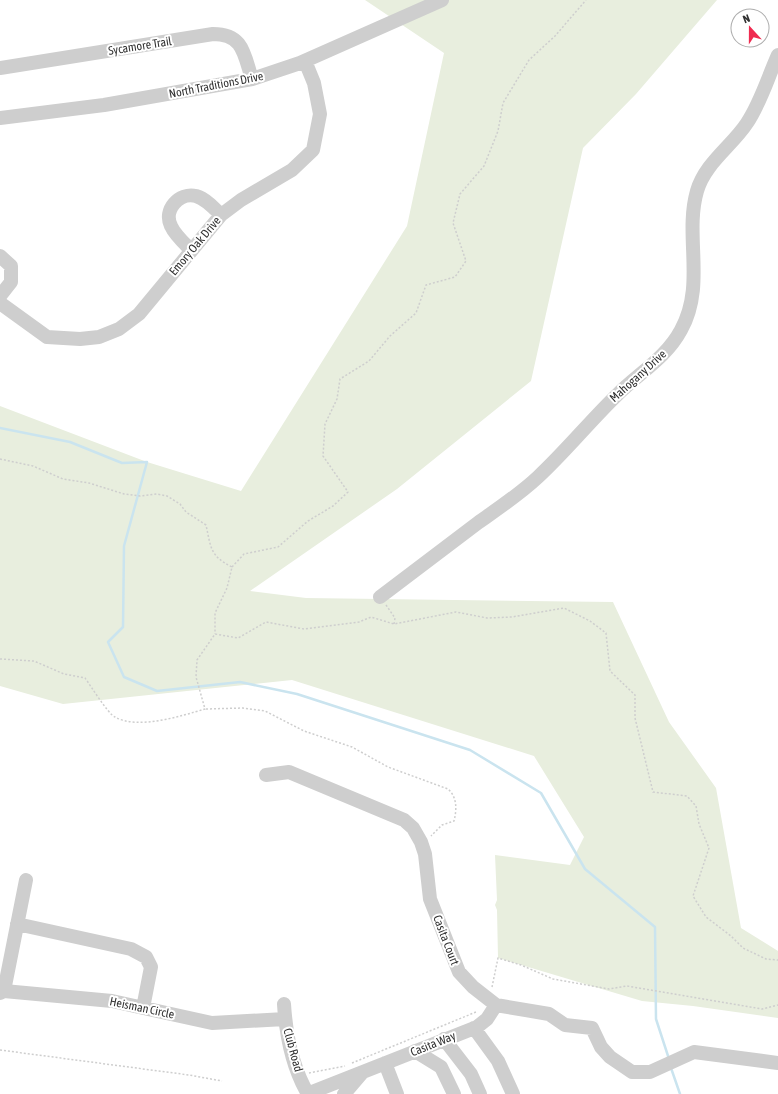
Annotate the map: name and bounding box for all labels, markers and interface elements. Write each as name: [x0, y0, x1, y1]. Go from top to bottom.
north arrow: [730, 8, 770, 48]
text: N: [741, 12, 752, 25]
street label: Sycamore Trail: [107, 34, 174, 58]
street label: North Traditions Drive: [168, 69, 264, 101]
street label: Emory Oak Drive: [166, 214, 224, 278]
street label: Mahogany Drive: [607, 347, 669, 405]
street label: Casita Court: [430, 913, 462, 967]
street label: Heisman Circle: [108, 994, 176, 1022]
street label: Club Road: [280, 1027, 306, 1073]
street label: Casita Way: [408, 1029, 458, 1059]

